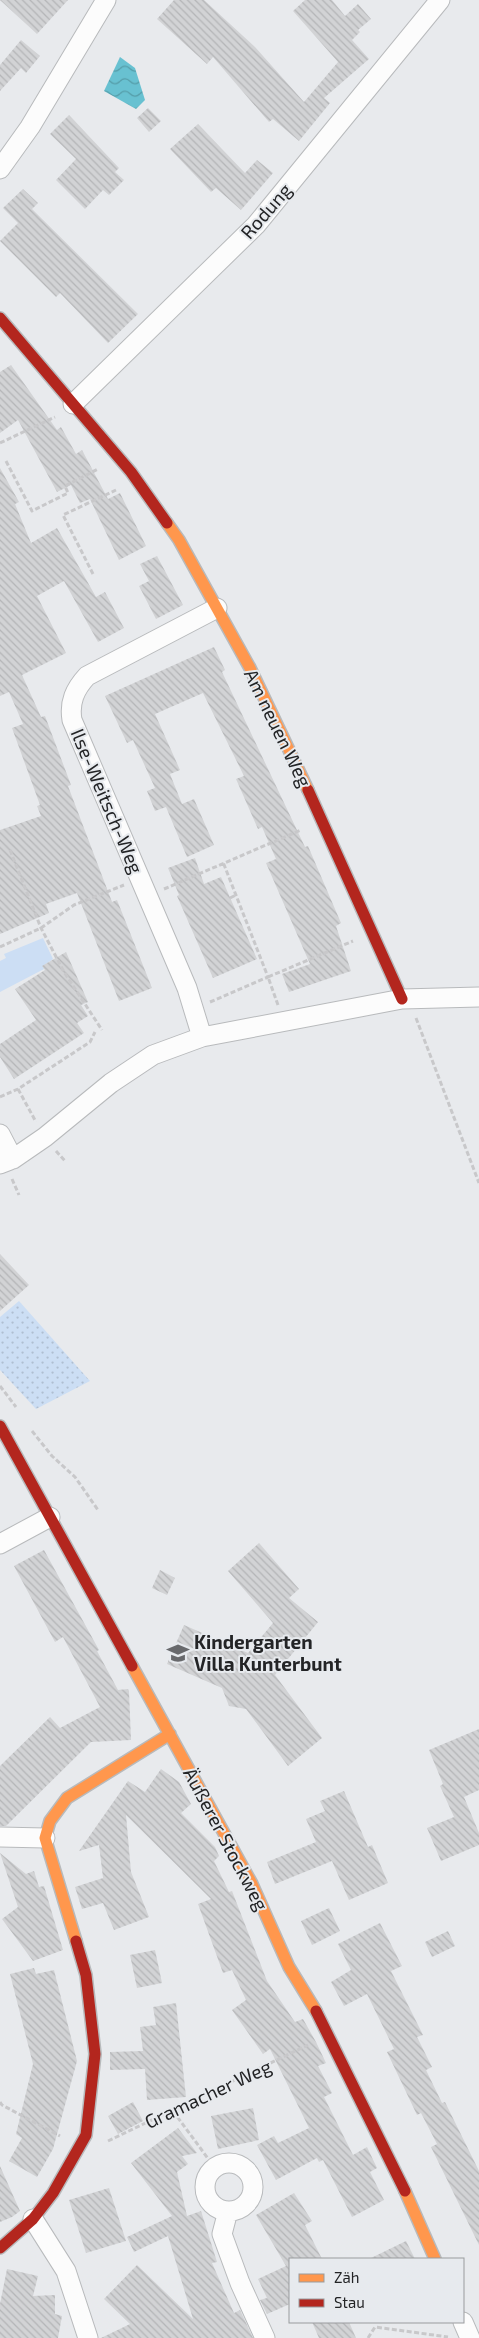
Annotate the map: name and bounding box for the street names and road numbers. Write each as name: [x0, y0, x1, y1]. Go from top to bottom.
street label: Rodung: [235, 178, 296, 243]
street label: Am neuen Weg: [240, 665, 317, 791]
street label: Ilse-Weitsch-Weg: [67, 725, 149, 877]
street label: Äußerer Stockweg: [179, 1763, 274, 1915]
street label: Gramacher Weg: [141, 2054, 275, 2133]

